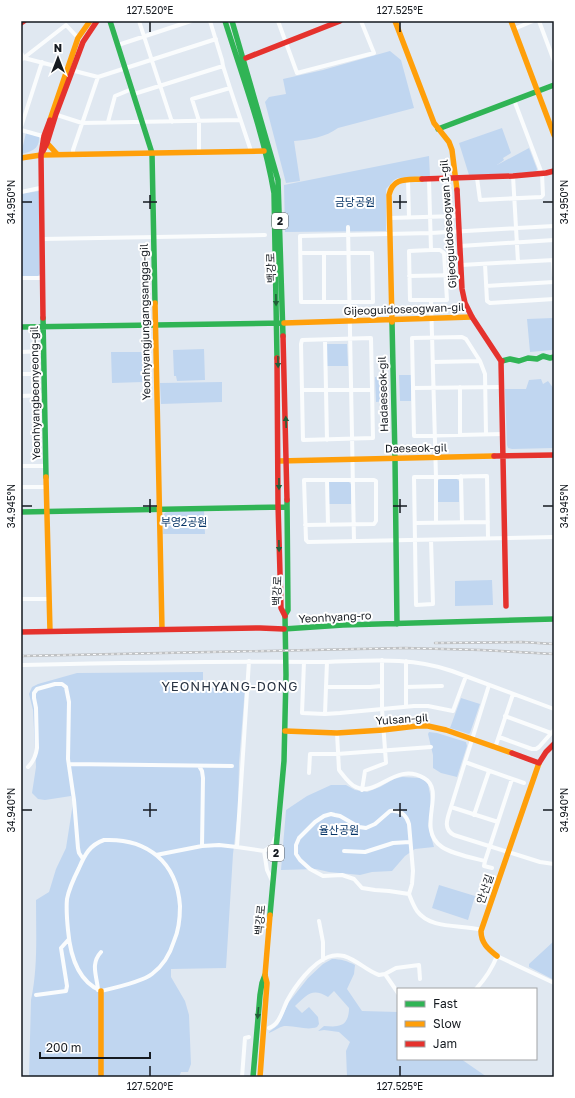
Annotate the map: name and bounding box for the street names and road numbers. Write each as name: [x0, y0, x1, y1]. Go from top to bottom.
street label: Gijeoguidoseogwan 1-gil: [436, 159, 458, 289]
road number: 2: [272, 213, 288, 229]
street label: Yeonhyangjungangsangga-gil: [137, 243, 152, 401]
street label: 백강로: [263, 253, 278, 283]
street label: Gijeoguidoseogwan-gil: [343, 300, 465, 317]
street label: Yeonhyangbeonyeong-gil: [27, 325, 42, 460]
street label: Hadaeseok-gil: [375, 355, 390, 432]
street label: Daeseok-gil: [385, 440, 448, 455]
street label: 백강로: [269, 576, 284, 606]
street label: Yeonhyang-ro: [298, 608, 372, 625]
street label: Yulsan-gil: [375, 710, 429, 727]
road number: 2: [268, 845, 284, 861]
street label: 안산길: [473, 872, 496, 905]
street label: 백강로: [252, 904, 267, 936]

